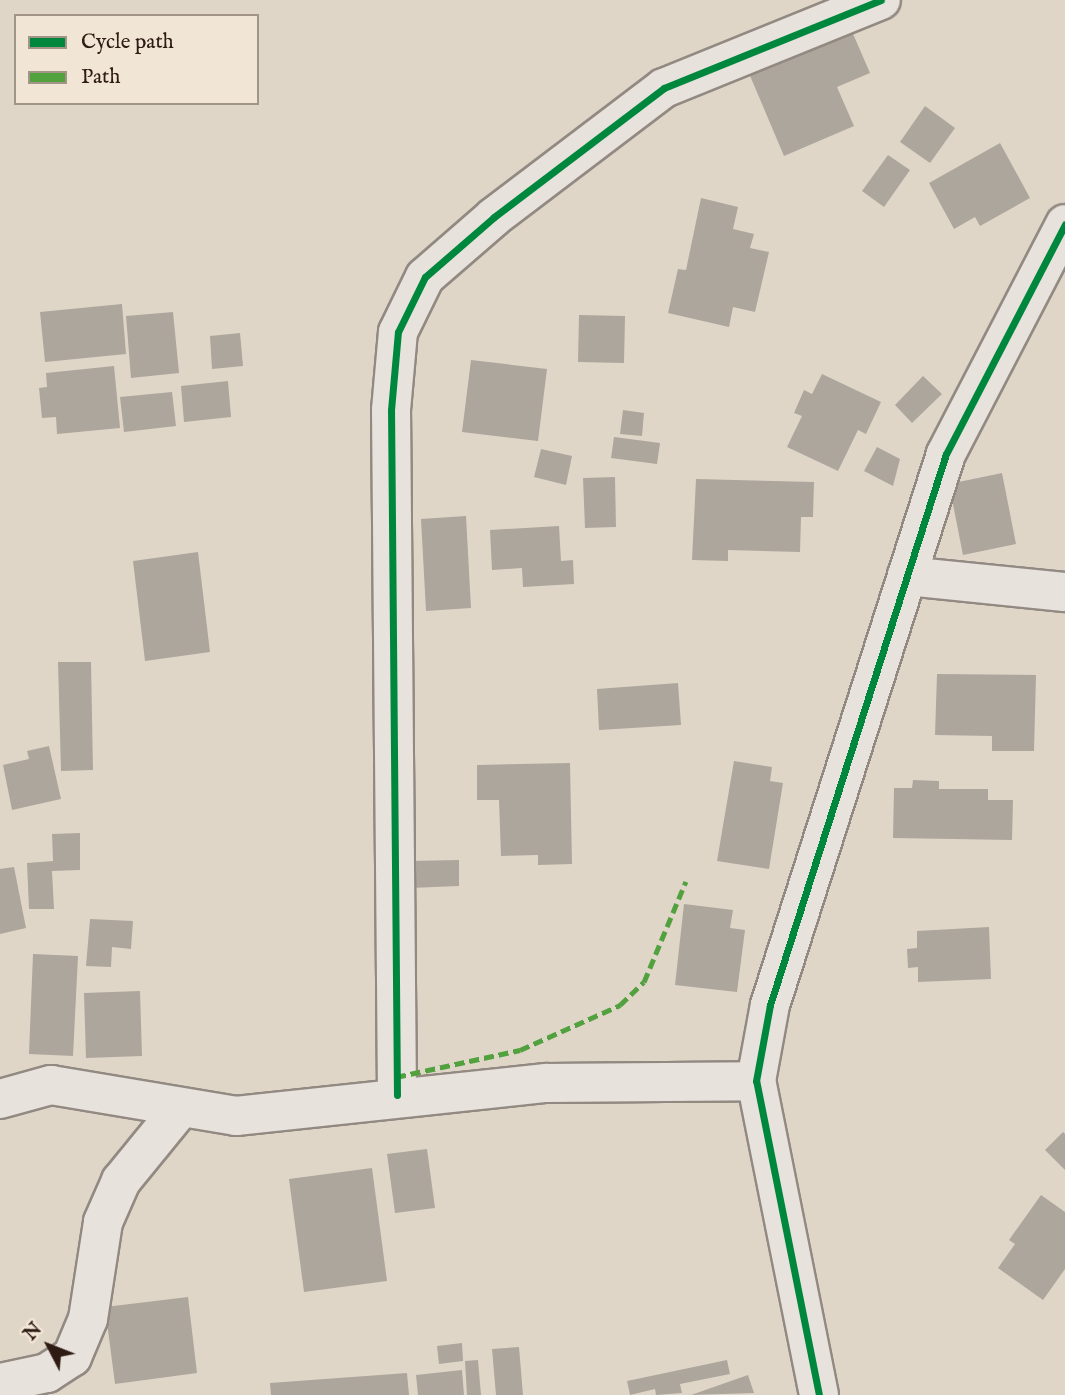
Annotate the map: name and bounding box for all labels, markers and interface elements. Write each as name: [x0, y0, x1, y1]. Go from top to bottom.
legend: [14, 14, 259, 105]
text: Cycle path: [81, 29, 174, 56]
text: Path: [81, 64, 120, 91]
north arrow: [14, 1311, 84, 1381]
text: N: [19, 1318, 48, 1346]

